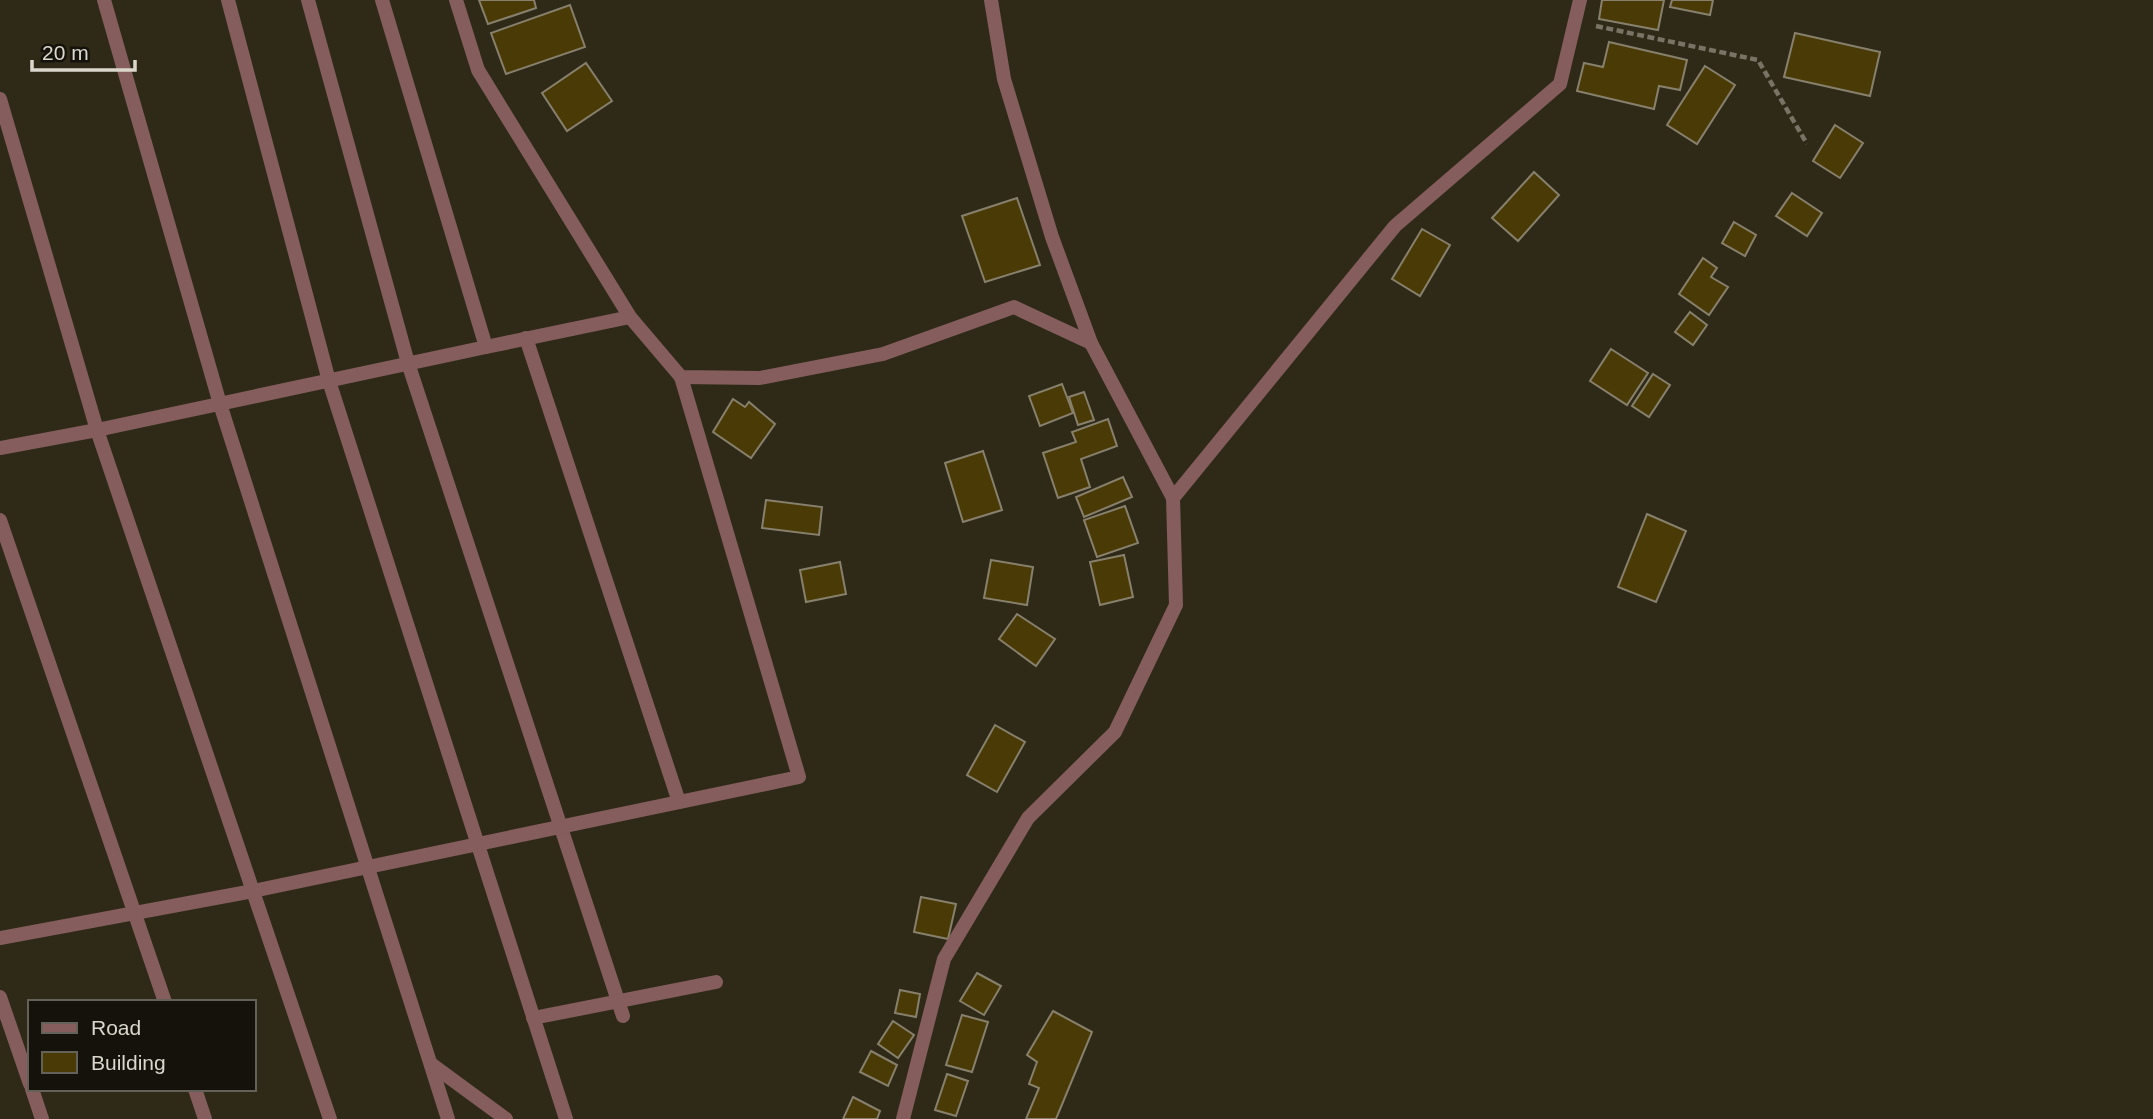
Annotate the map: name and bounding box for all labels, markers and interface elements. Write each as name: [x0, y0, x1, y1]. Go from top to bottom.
scale bar: [32, 28, 135, 72]
text: 20 m: [42, 41, 89, 64]
legend: [28, 1000, 256, 1091]
text: Road: [91, 1016, 141, 1039]
text: Building: [91, 1051, 166, 1074]

